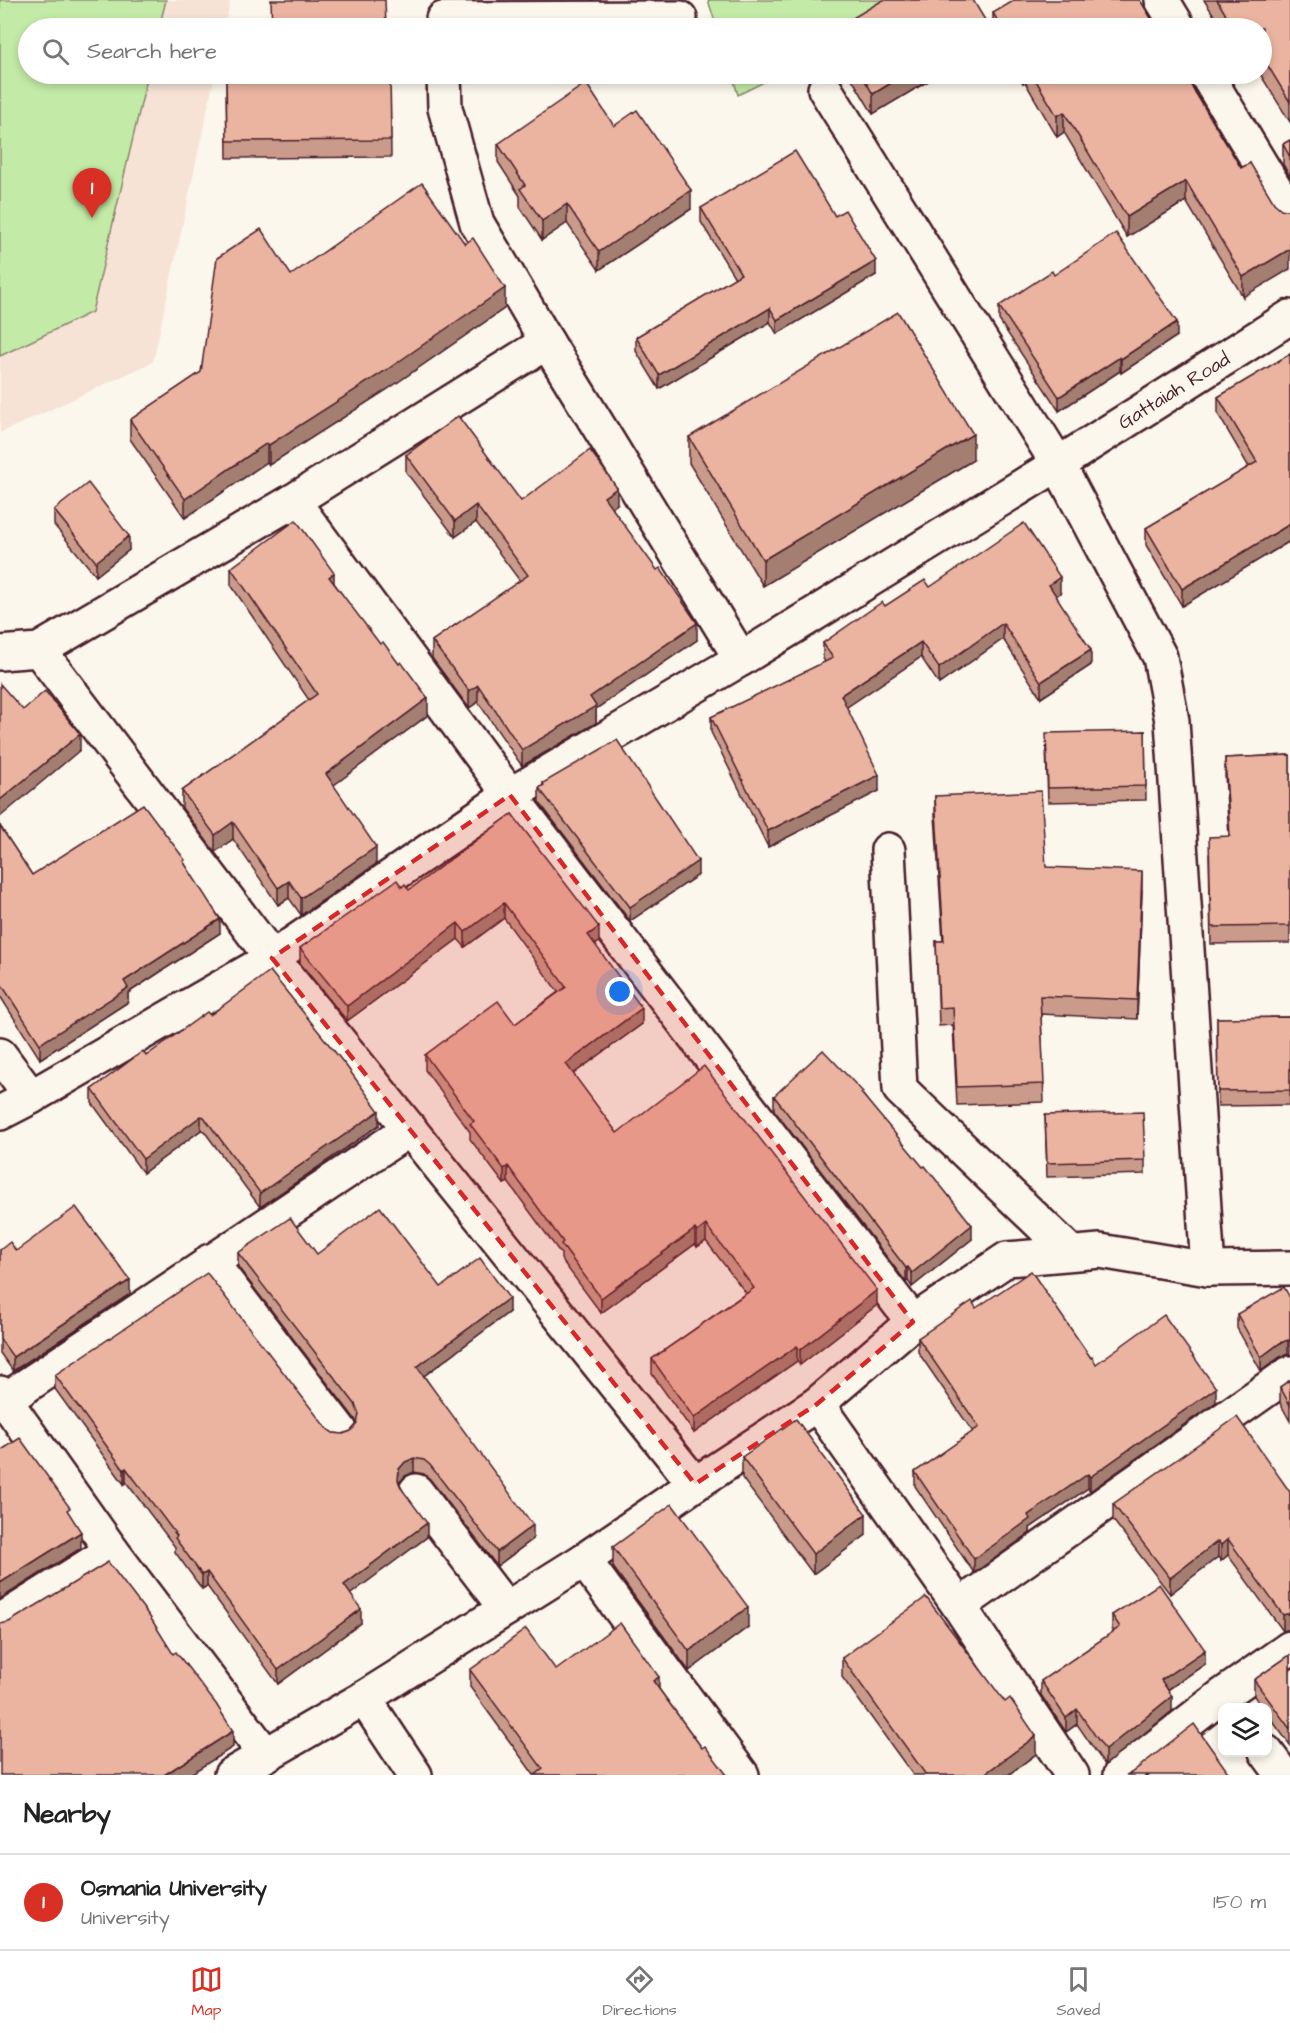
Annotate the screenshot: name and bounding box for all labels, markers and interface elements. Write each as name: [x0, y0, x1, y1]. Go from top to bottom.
search box: [18, 18, 1272, 84]
icon: search: [39, 35, 72, 68]
text: Search here: [87, 36, 217, 67]
pin: 1: [72, 168, 112, 218]
street label: Gattaiah Road: [1113, 345, 1235, 437]
your location: [605, 977, 634, 1006]
map controls: [1218, 1703, 1272, 1757]
button: layers: [1218, 1703, 1272, 1757]
text: Nearby: [24, 1796, 111, 1832]
text: Osmania University: [81, 1873, 267, 1904]
text: 1: [42, 1888, 45, 1916]
text: 150 m: [1213, 1888, 1266, 1916]
text: University: [81, 1904, 170, 1932]
tab: Map: [190, 1963, 223, 2021]
tab: Directions: [603, 1963, 677, 2021]
tab: Saved: [1057, 1963, 1100, 2021]

